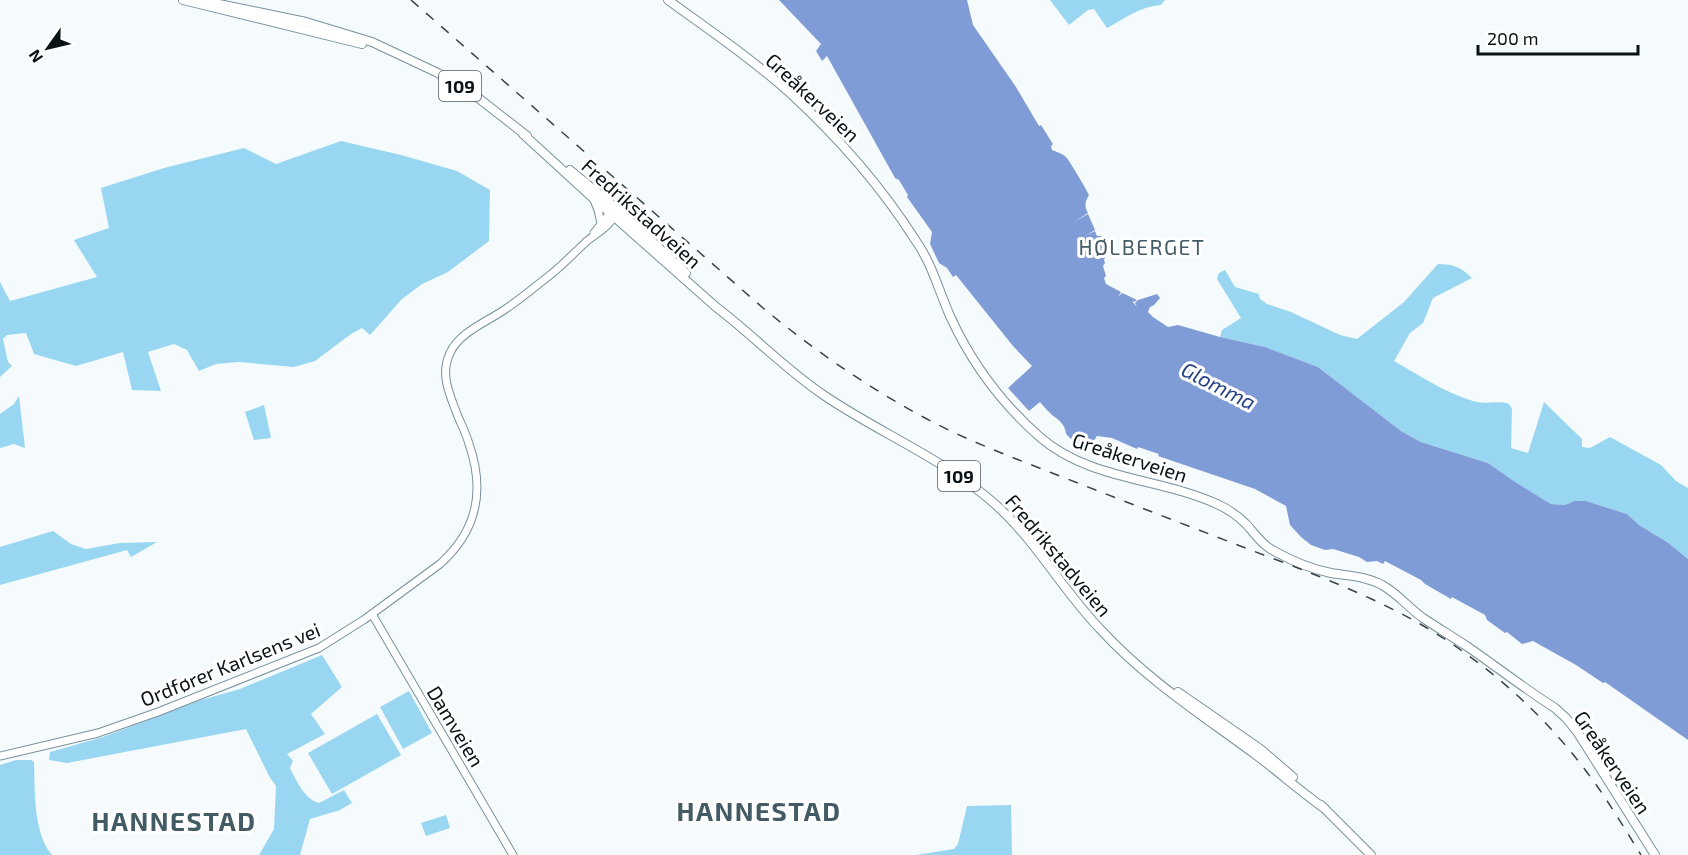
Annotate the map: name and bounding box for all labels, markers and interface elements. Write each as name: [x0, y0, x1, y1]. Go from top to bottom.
north arrow: [18, 18, 78, 78]
scale bar: [1478, 18, 1638, 56]
text: 200 m: [1487, 27, 1539, 49]
text: N: [24, 47, 46, 67]
street label: Greåkerveien: [761, 48, 865, 146]
road number: 109: [439, 71, 481, 101]
street label: Fredrikstadveien: [577, 153, 707, 273]
district label: HØLBERGET: [1078, 234, 1206, 259]
water label: Glomma: [1178, 356, 1260, 414]
street label: Greåkerveien: [1070, 427, 1190, 487]
road number: 109: [938, 461, 980, 491]
street label: Fredrikstadveien: [1001, 489, 1117, 621]
street label: Ordfører Karlsens vei: [137, 617, 323, 711]
street label: Damveien: [422, 681, 490, 771]
street label: Greåkerveien: [1570, 706, 1656, 818]
district label: HANNESTAD: [676, 795, 842, 826]
district label: HANNESTAD: [91, 805, 257, 836]

